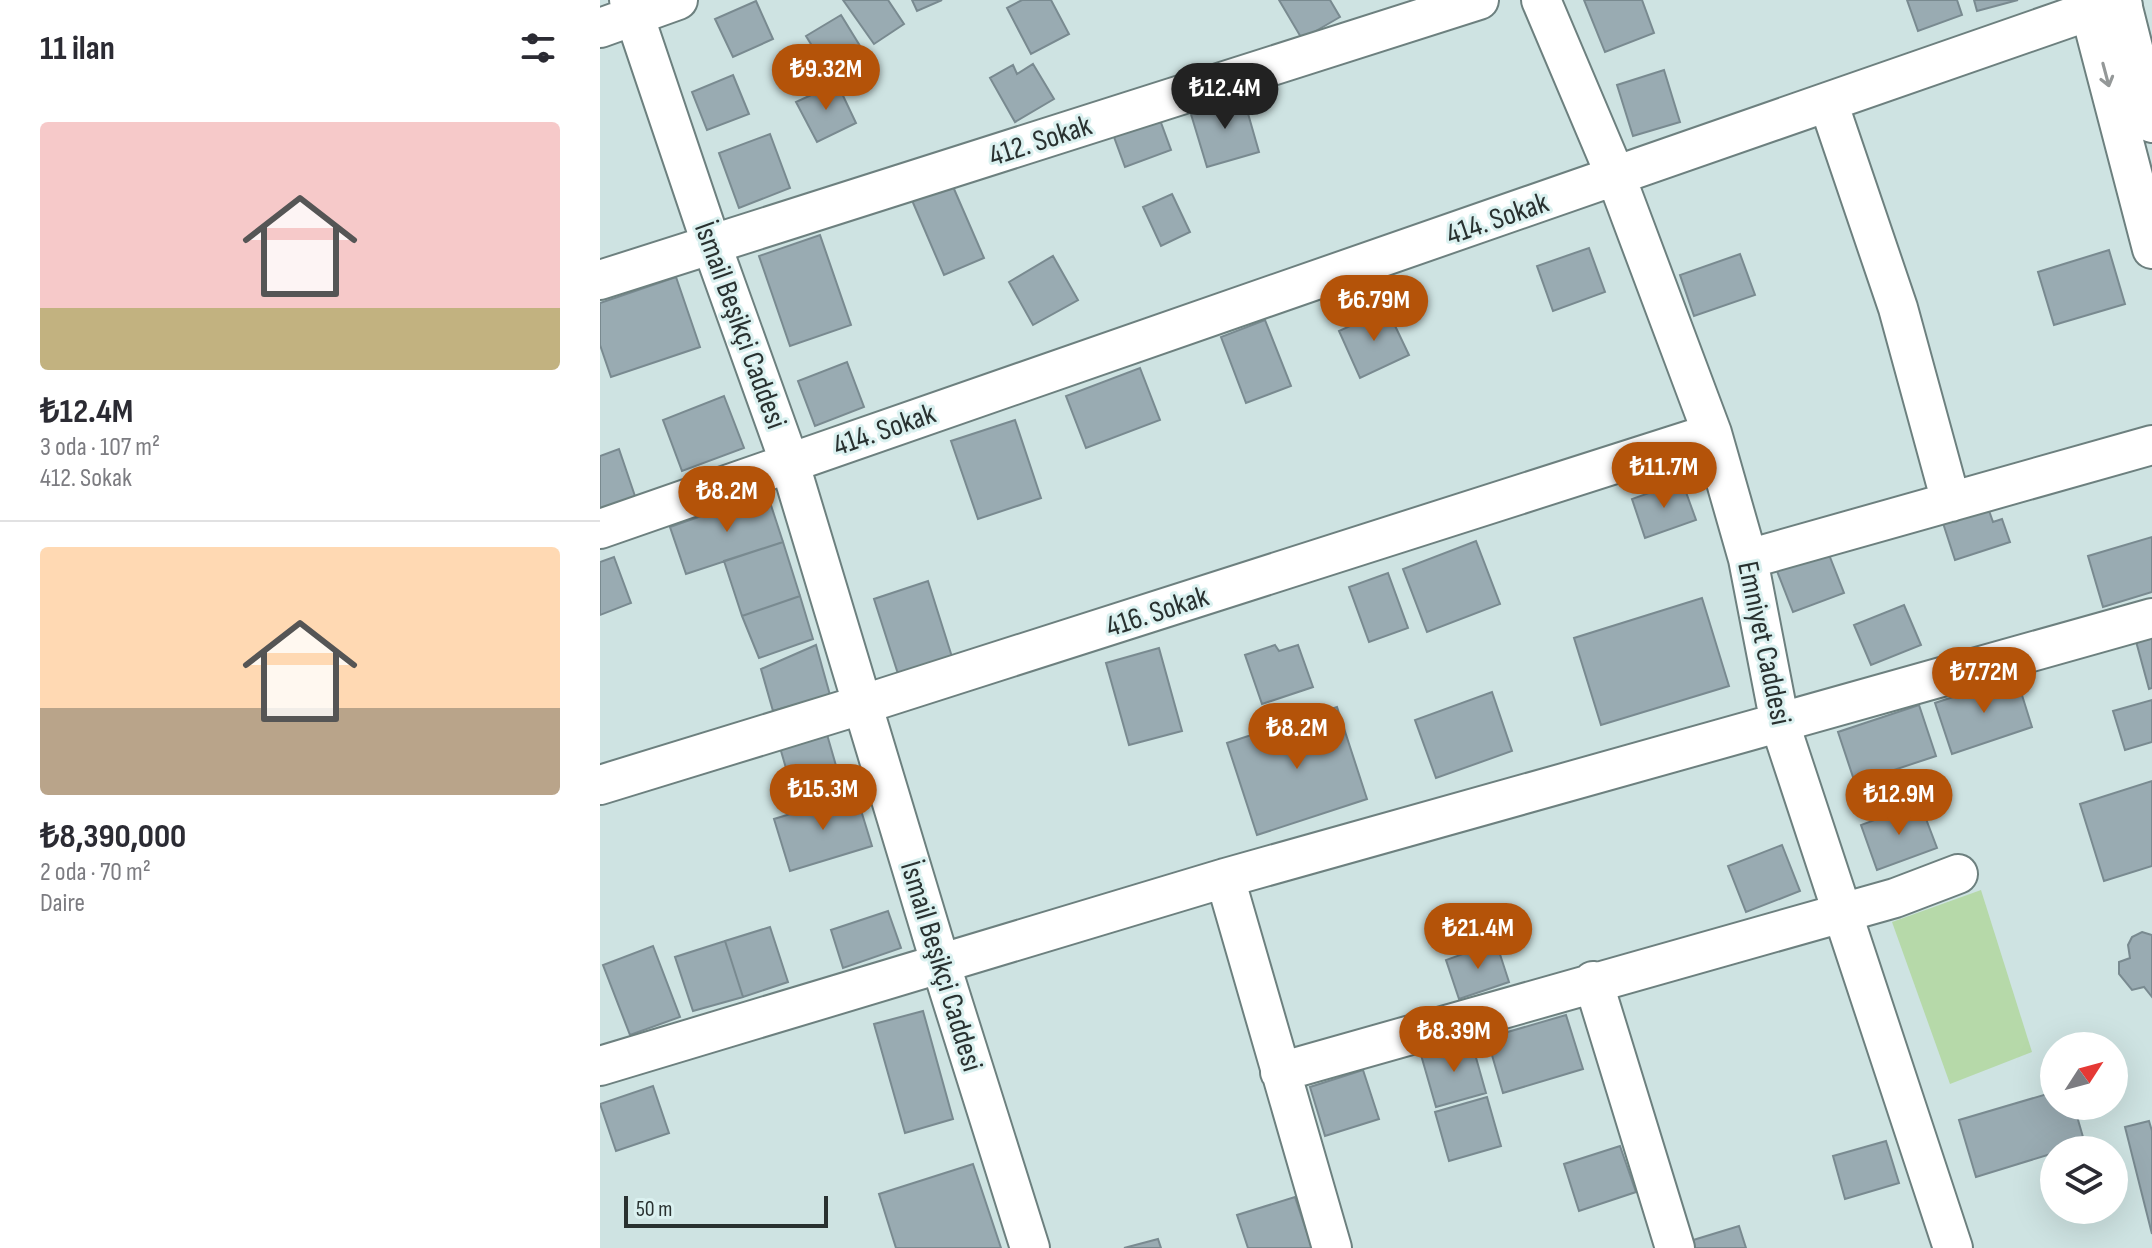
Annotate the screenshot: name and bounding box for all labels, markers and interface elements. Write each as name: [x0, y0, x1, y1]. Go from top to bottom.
icon: filters: [516, 26, 560, 70]
text: 11 ilan: [40, 28, 115, 69]
pin: ₺9.32M: [761, 44, 891, 112]
text: ₺9.32M: [790, 54, 862, 85]
one-way arrow: [2100, 62, 2115, 88]
pin: ₺12.4M: [1160, 63, 1290, 131]
text: ₺12.4M: [1189, 73, 1261, 104]
street label: 412. Sokak: [984, 107, 1097, 174]
icon: home: [228, 174, 372, 318]
street label: 414. Sokak: [1441, 185, 1554, 253]
street label: İsmail Beşikçi Caddesi: [686, 217, 794, 434]
pin: ₺6.79M: [1309, 275, 1439, 343]
text: ₺6.79M: [1338, 285, 1410, 316]
text: ₺12.4M: [40, 391, 133, 432]
street label: 414. Sokak: [828, 396, 941, 464]
text: 3 oda · 107 m²: [40, 432, 160, 463]
pin: ₺11.7M: [1599, 442, 1729, 510]
text: ₺11.7M: [1630, 452, 1698, 483]
text: 412. Sokak: [40, 463, 132, 494]
pin: ₺8.2M: [671, 466, 783, 534]
text: ₺8.2M: [696, 476, 758, 507]
street label: Emniyet Caddesi: [1729, 558, 1799, 728]
street label: 416. Sokak: [1101, 578, 1214, 645]
icon: home: [228, 599, 372, 743]
pin: ₺7.72M: [1919, 647, 2049, 715]
text: ₺7.72M: [1950, 657, 2018, 688]
pin: ₺8.2M: [1241, 703, 1353, 771]
text: ₺8.2M: [1266, 713, 1328, 744]
pin: ₺15.3M: [758, 764, 888, 832]
pin: ₺12.9M: [1834, 769, 1964, 837]
text: ₺15.3M: [788, 774, 858, 805]
text: ₺12.9M: [1863, 779, 1935, 810]
text: ₺8,390,000: [40, 816, 186, 857]
text: 2 oda · 70 m²: [40, 857, 151, 888]
street label: İsmail Beşikçi Caddesi: [892, 857, 990, 1076]
text: Daire: [40, 888, 85, 919]
pin: ₺21.4M: [1413, 903, 1543, 971]
text: ₺21.4M: [1442, 913, 1514, 944]
pin: ₺8.39M: [1389, 1006, 1519, 1074]
text: ₺8.39M: [1417, 1016, 1491, 1047]
north arrow: [2040, 1032, 2128, 1120]
map controls: [2040, 1032, 2128, 1224]
button: layers: [2040, 1136, 2128, 1224]
scale bar: [624, 1192, 828, 1228]
text: 50 m: [636, 1196, 672, 1223]

